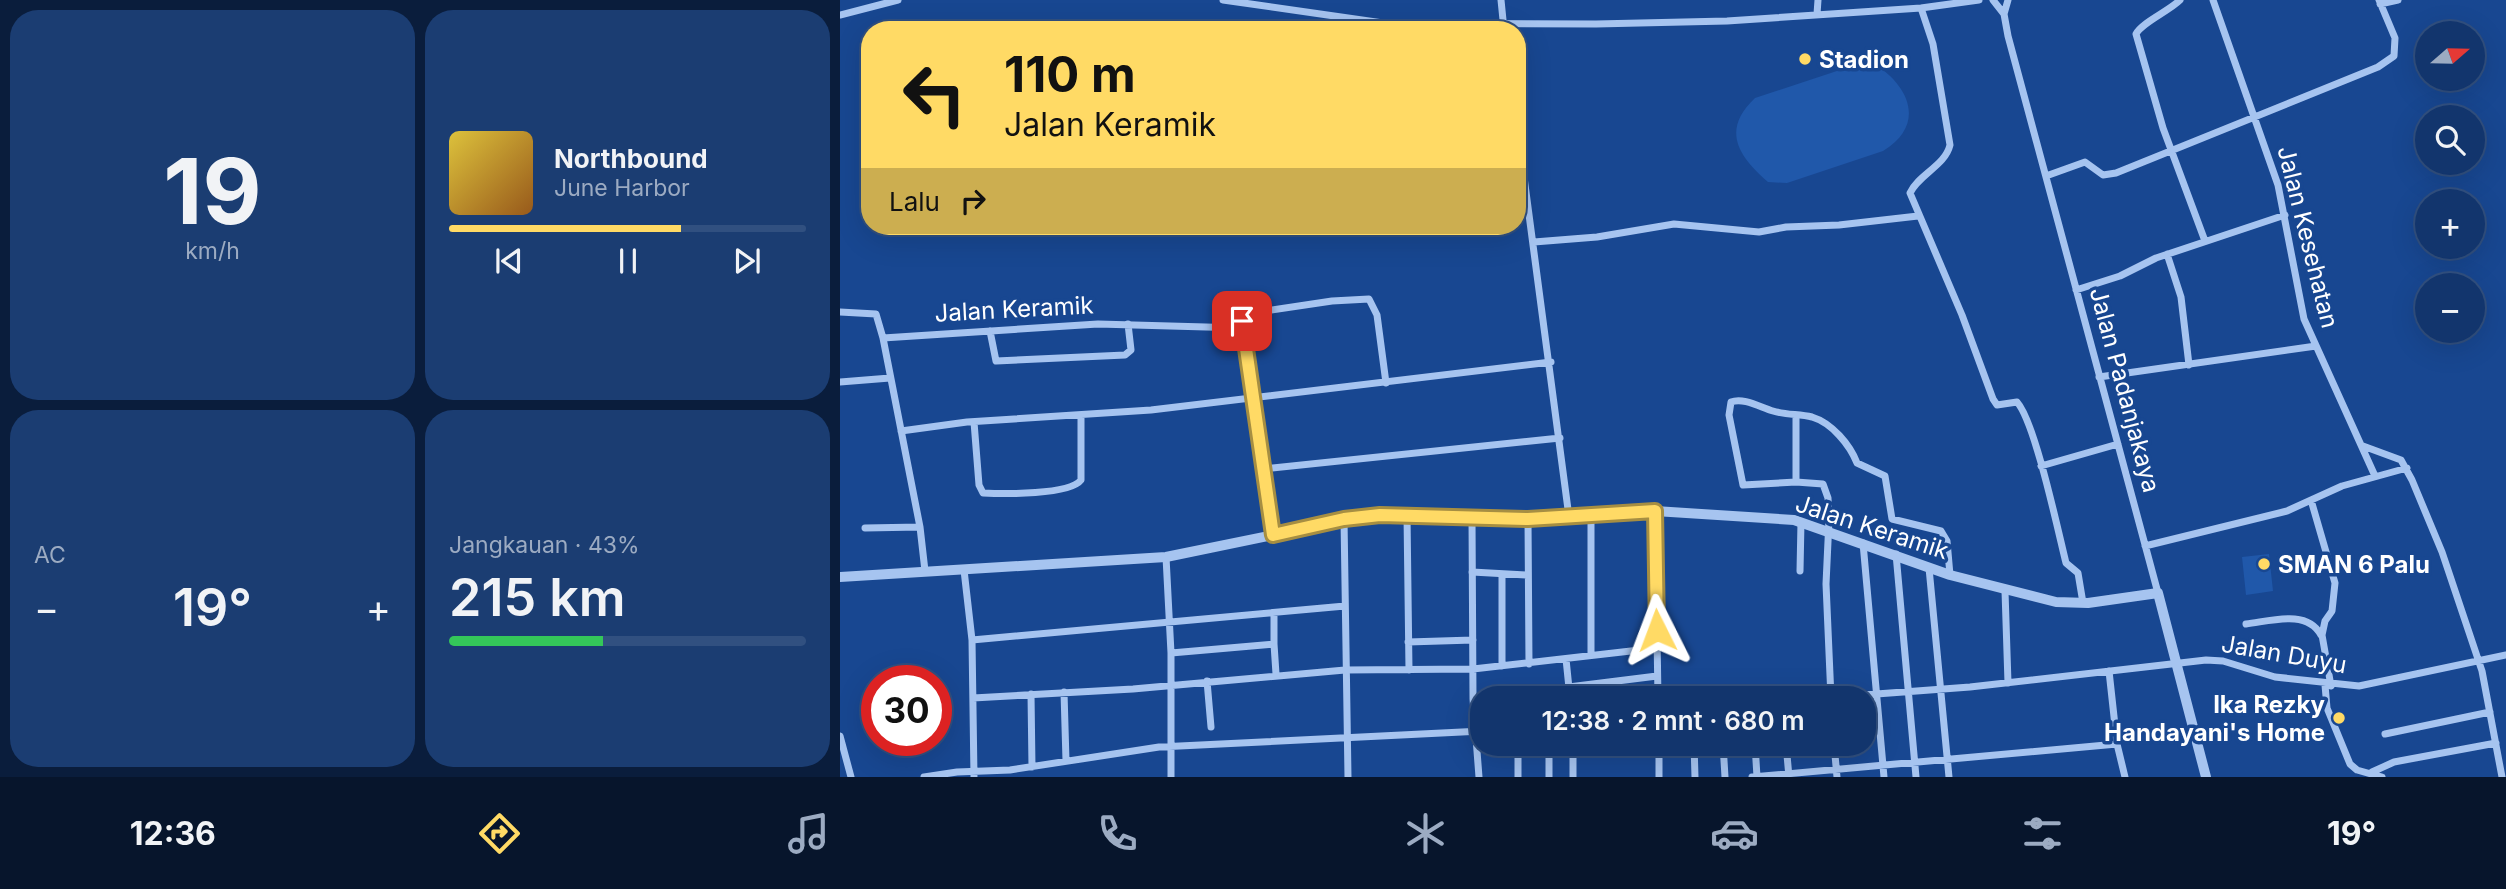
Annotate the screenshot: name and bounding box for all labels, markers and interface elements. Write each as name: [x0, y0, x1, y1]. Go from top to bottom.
north arrow: [2415, 21, 2485, 91]
map controls: [2415, 21, 2485, 343]
text: 110 m: [1004, 45, 1136, 104]
place label: Stadion: [1819, 45, 1909, 74]
icon: left: [889, 49, 980, 140]
marker: Stadion: [1797, 51, 1813, 67]
text: Jalan Keramik: [1004, 105, 1216, 144]
button: search: [2415, 105, 2485, 175]
text: 19: [163, 136, 262, 246]
text: Northbound: [554, 143, 708, 174]
street label: Jalan Kesehatan: [2271, 143, 2345, 331]
text: June Harbor: [554, 174, 690, 202]
icon: right: [954, 182, 992, 220]
text: Lalu: [889, 186, 940, 217]
button: +: [2415, 189, 2485, 259]
text: km/h: [185, 237, 240, 265]
icon: previous: [490, 242, 528, 280]
icon: pause: [609, 242, 647, 280]
icon: next: [728, 242, 766, 280]
button: −: [2415, 273, 2485, 343]
street label: Jalan Padanjakaya: [2084, 284, 2166, 496]
street label: Jalan Keramik: [934, 290, 1094, 328]
pin: [1212, 291, 1272, 351]
icon: arrive: [1223, 302, 1261, 340]
street label: Jalan Keramik: [1792, 489, 1952, 565]
text: Jangkauan · 43%: [449, 531, 640, 559]
text: AC: [34, 541, 66, 569]
place label: SMAN 6 Palu: [2278, 550, 2430, 579]
marker: SMAN 6 Palu: [2256, 556, 2272, 572]
text: 215 km: [449, 566, 626, 629]
text: 19°: [173, 576, 252, 639]
text: −: [34, 585, 59, 631]
text: +: [366, 585, 391, 631]
position arrow: [1620, 593, 1694, 667]
street label: Jalan Duyu: [2219, 629, 2349, 679]
speed limit sign: 30: [861, 665, 952, 756]
place label: Ika Rezky Handayani's Home: [2104, 690, 2326, 747]
text: 12:38 · 2 mnt · 680 m: [1541, 705, 1805, 736]
marker: Ika Rezky Handayani's Home: [2331, 710, 2347, 726]
icon: directions: [475, 809, 524, 858]
icon: music: [784, 809, 833, 858]
icon: phone: [1093, 809, 1142, 858]
icon: climate: [1401, 809, 1450, 858]
icon: car: [1710, 809, 1759, 858]
icon: filters: [2018, 809, 2067, 858]
text: 12:36: [130, 814, 216, 853]
text: 19°: [2327, 814, 2376, 853]

